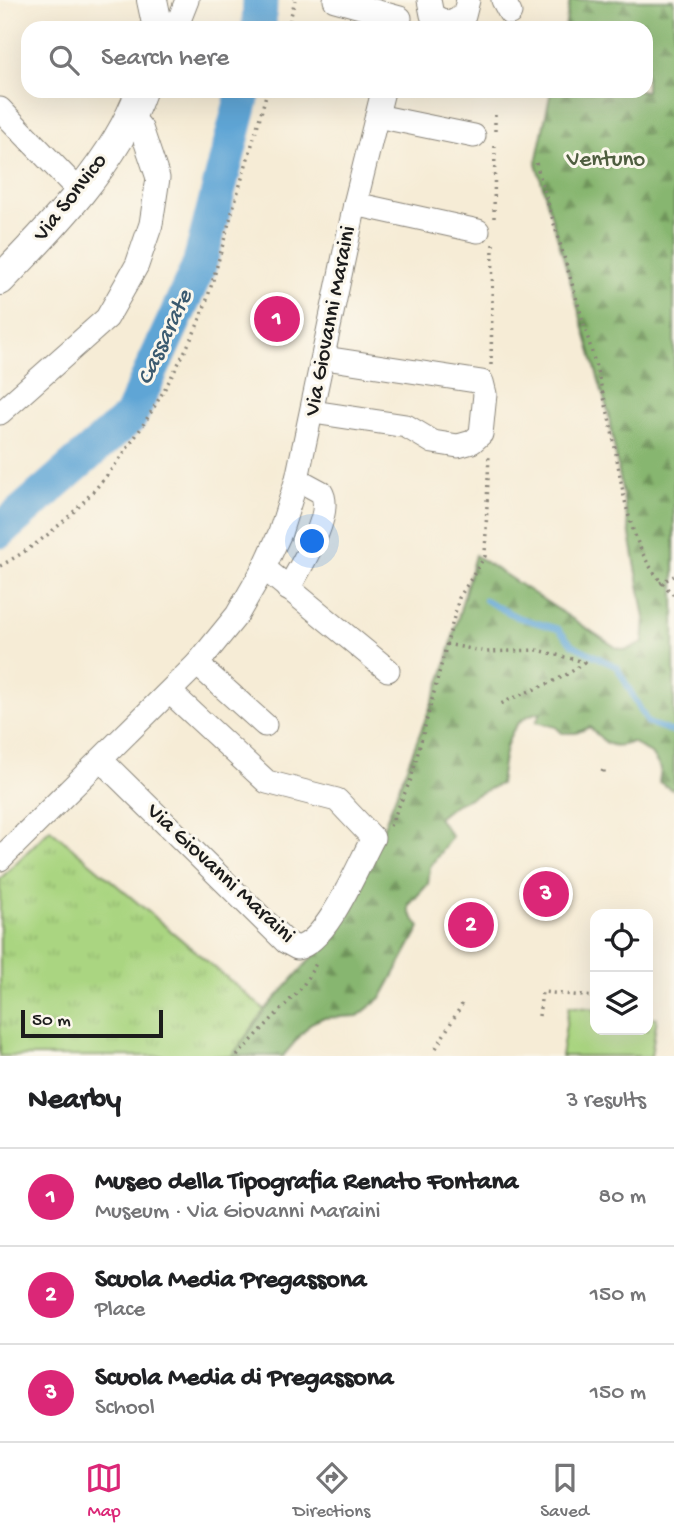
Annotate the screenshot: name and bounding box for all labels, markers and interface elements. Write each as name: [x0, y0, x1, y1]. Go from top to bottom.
search box: [21, 21, 653, 98]
icon: search: [45, 41, 83, 79]
text: Search here: [101, 44, 229, 75]
park label: Ventuno: [566, 147, 645, 174]
street label: Via Sonvico: [28, 149, 114, 248]
street label: Via Giovanni Maraini: [299, 224, 363, 419]
water label: Cassarate: [131, 284, 201, 390]
pin: 1: [254, 293, 300, 345]
your location: [295, 524, 329, 558]
street label: Via Giovanni Maraini: [139, 798, 300, 950]
pin: 3: [523, 868, 569, 920]
pin: 2: [448, 899, 494, 951]
map controls: [590, 909, 653, 1035]
button: locate: [590, 909, 653, 972]
button: layers: [590, 972, 653, 1035]
scale bar: [21, 1007, 163, 1039]
text: 50 m: [32, 1010, 71, 1033]
text: Nearby: [28, 1084, 121, 1119]
text: 3 results: [566, 1088, 646, 1115]
text: Museo della Tipografia Renato Fontana: [95, 1168, 518, 1199]
text: 1: [46, 1184, 56, 1211]
text: 80 m: [599, 1184, 646, 1211]
text: Museum · Via Giovanni Maraini: [95, 1199, 381, 1226]
text: Scuola Media Pregassona: [95, 1266, 366, 1297]
text: 2: [45, 1282, 57, 1309]
text: 150 m: [590, 1282, 646, 1309]
text: Place: [95, 1297, 145, 1324]
text: Scuola Media di Pregassona: [95, 1364, 393, 1395]
text: 3: [45, 1380, 57, 1407]
text: 150 m: [590, 1380, 646, 1407]
text: School: [95, 1395, 155, 1422]
tab: Map: [85, 1459, 123, 1524]
tab: Directions: [293, 1459, 370, 1524]
tab: Saved: [540, 1459, 589, 1524]

